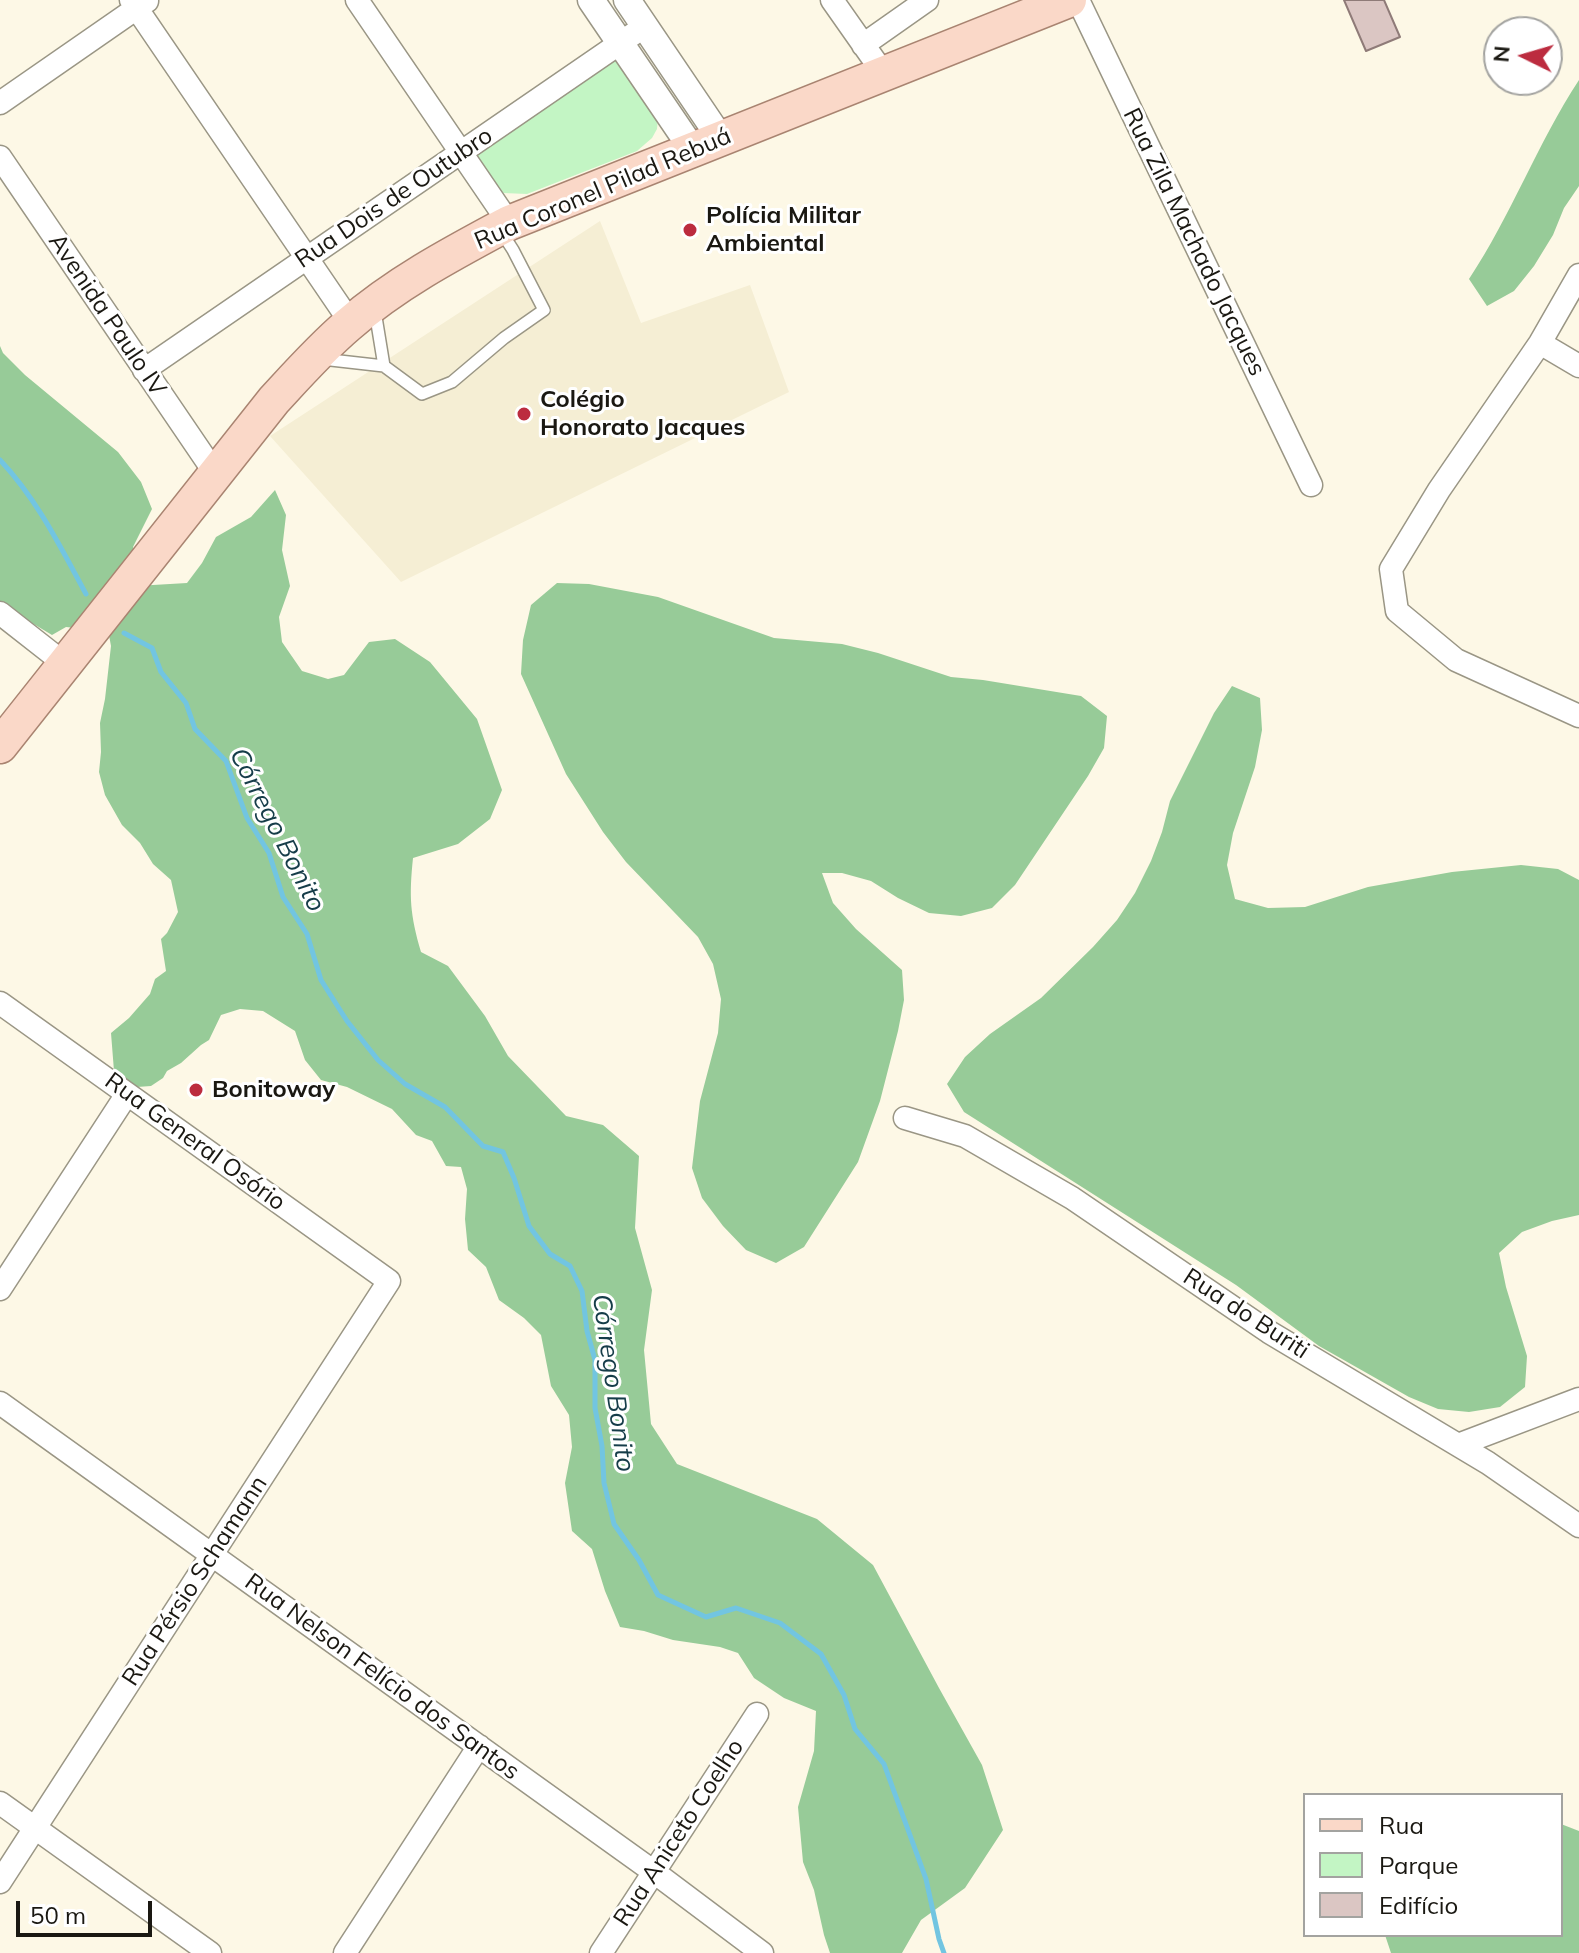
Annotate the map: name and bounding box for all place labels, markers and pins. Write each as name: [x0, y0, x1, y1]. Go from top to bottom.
place label: Polícia Militar Ambiental: [706, 202, 861, 258]
marker: Polícia Militar Ambiental: [681, 221, 699, 239]
place label: Colégio Honorato Jacques: [540, 386, 745, 442]
marker: Colégio Honorato Jacques: [515, 405, 533, 423]
place label: Bonitoway: [212, 1076, 335, 1104]
marker: Bonitoway: [187, 1081, 205, 1099]

